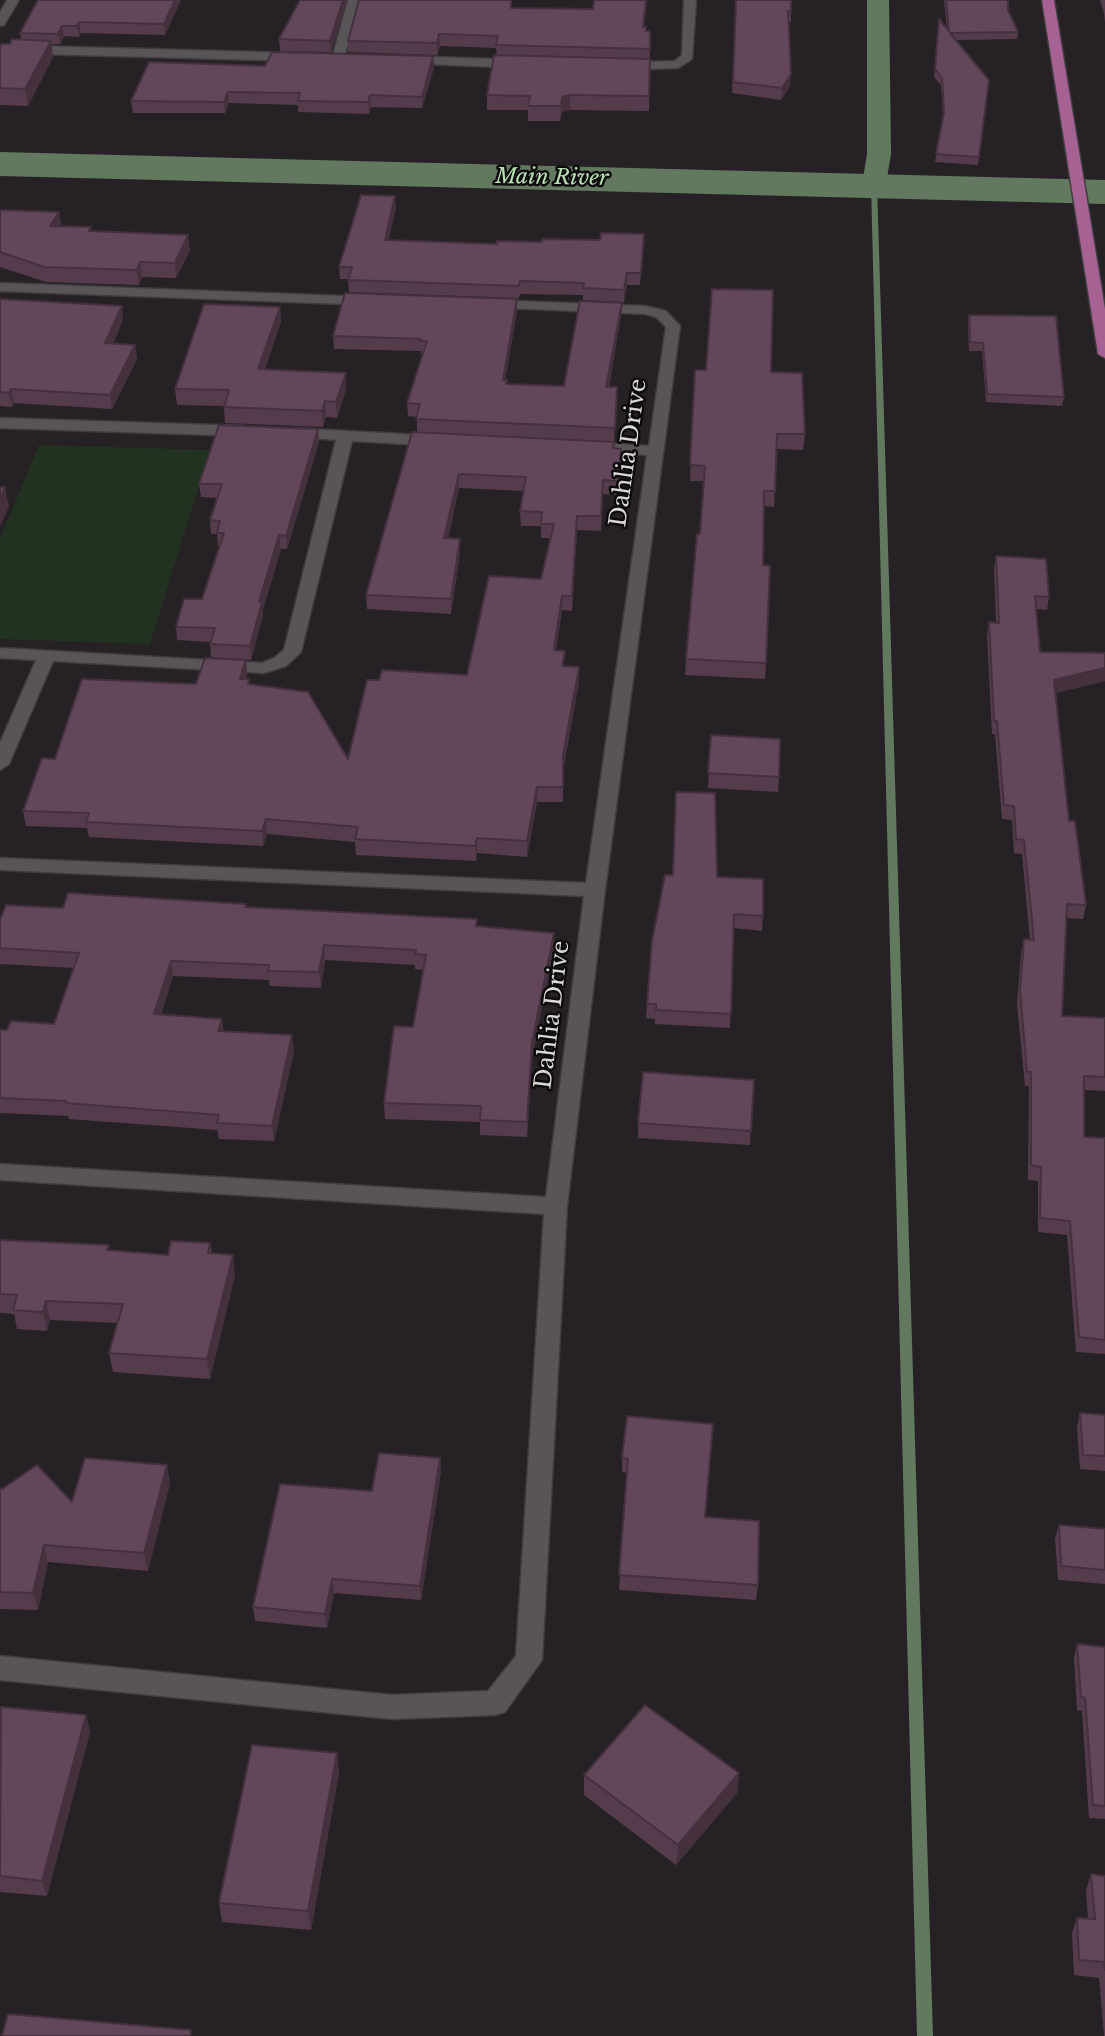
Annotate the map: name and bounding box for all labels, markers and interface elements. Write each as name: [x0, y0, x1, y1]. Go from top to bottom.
water label: Main River: [495, 164, 609, 192]
street label: Dahlia Drive: [605, 377, 653, 529]
street label: Dahlia Drive: [530, 939, 576, 1091]

